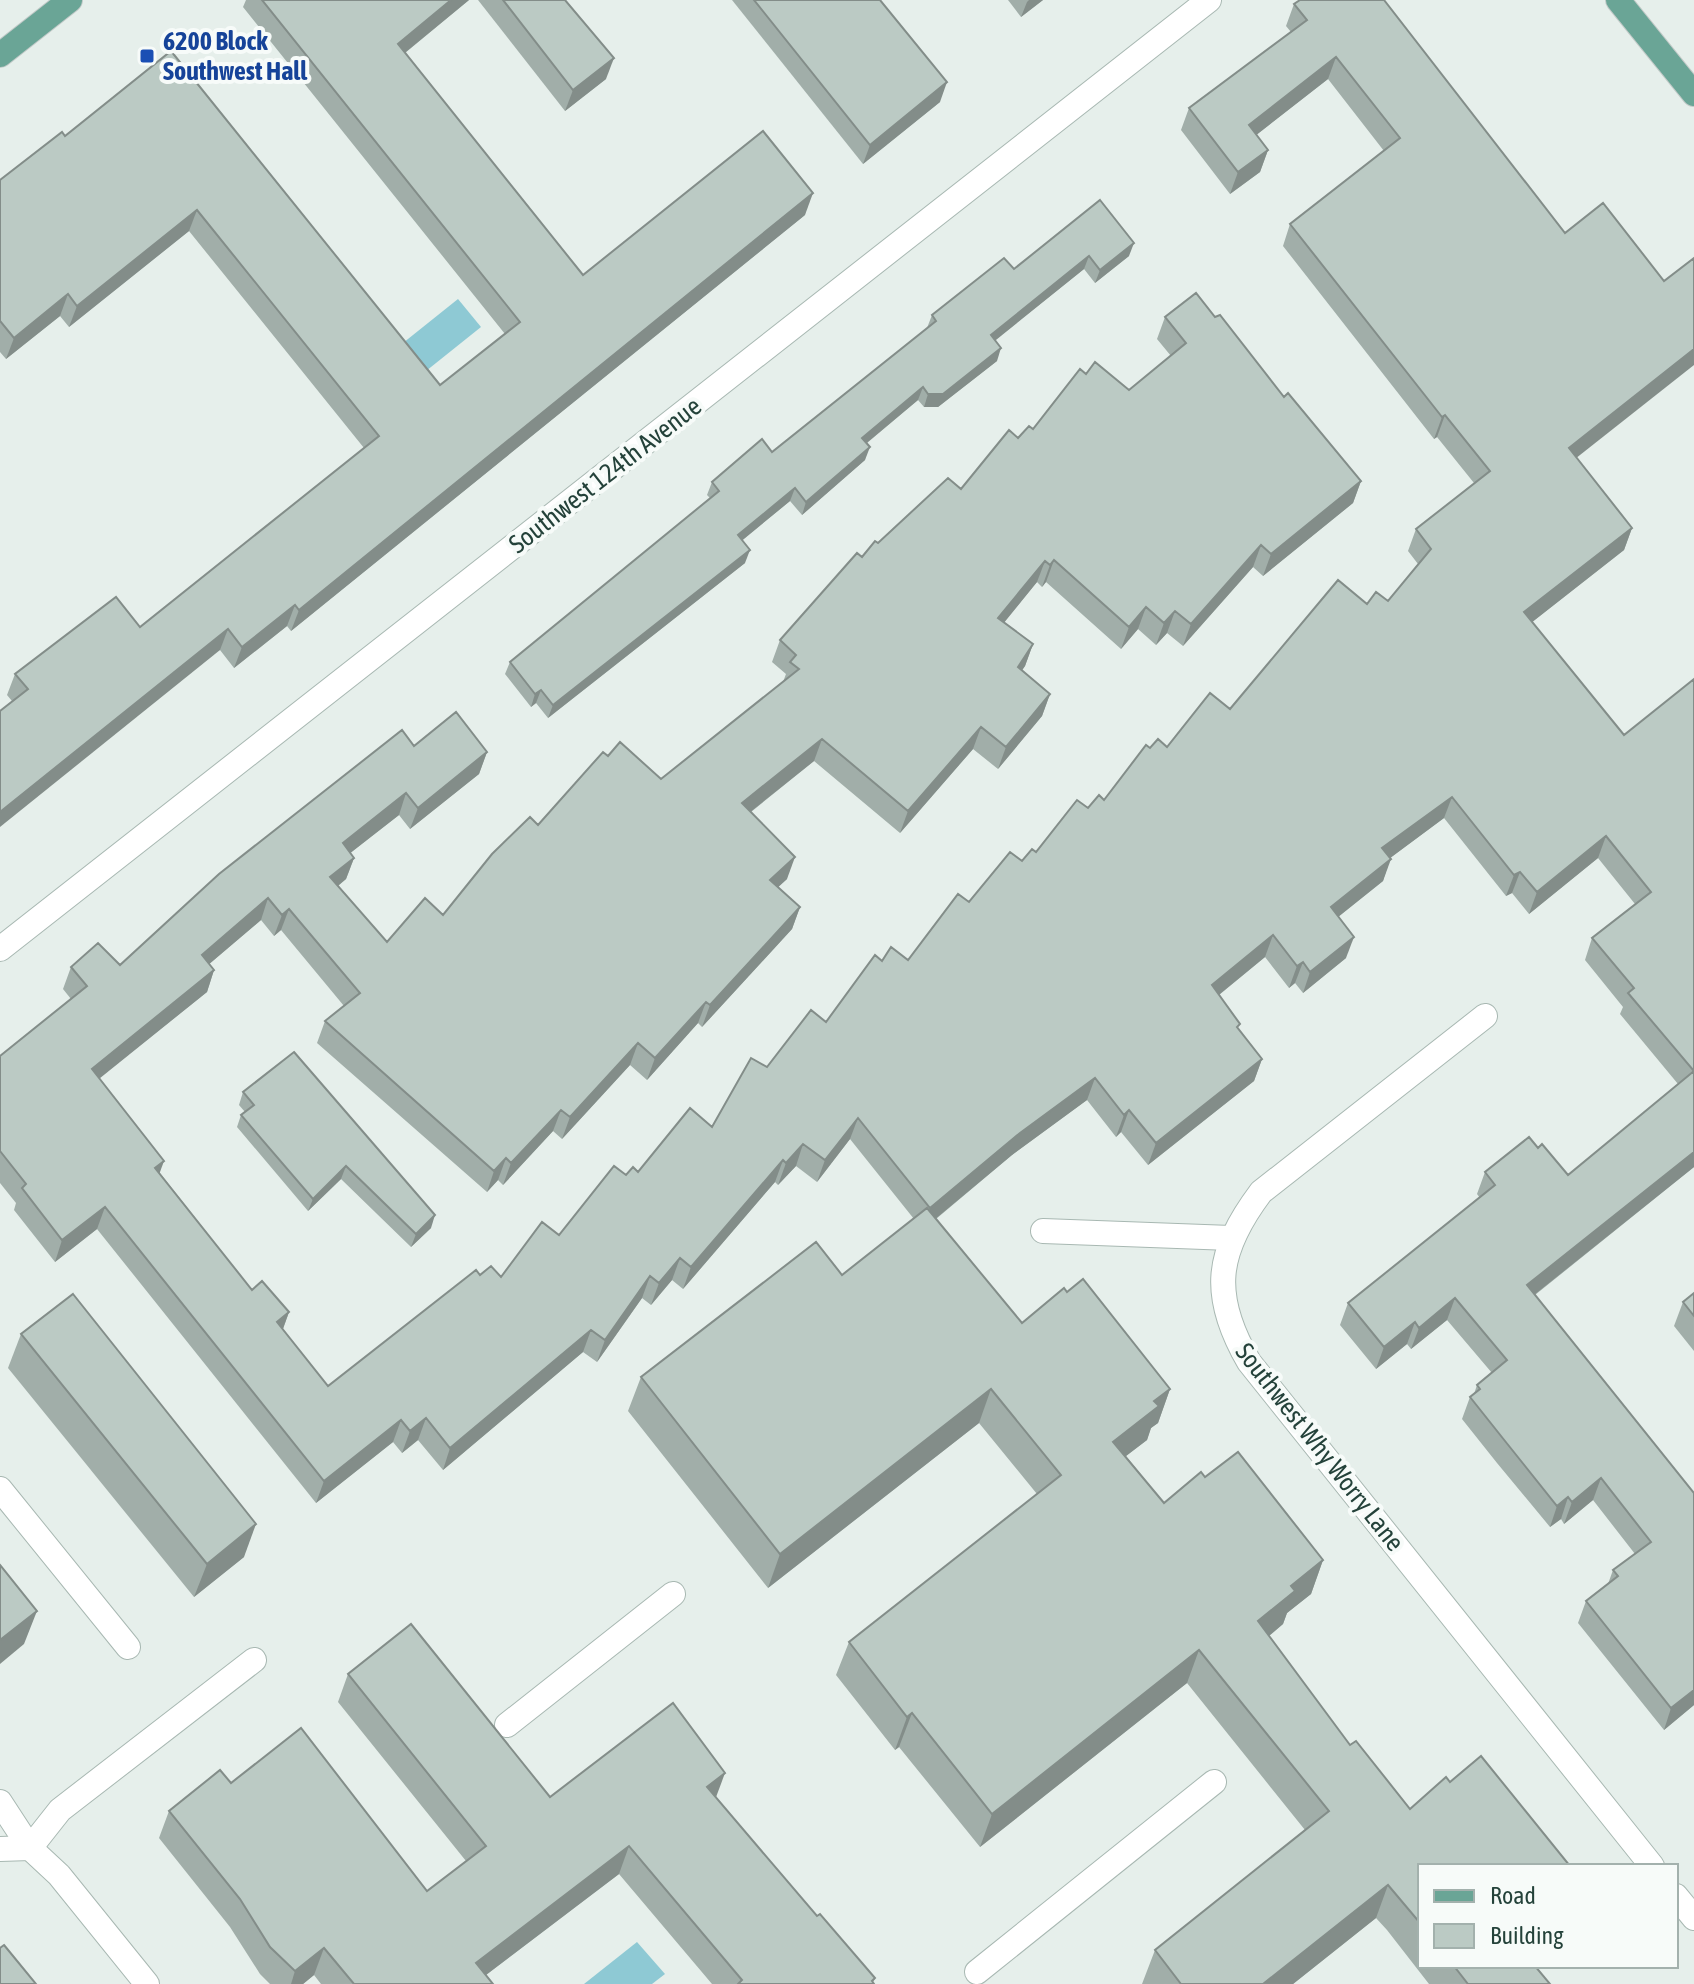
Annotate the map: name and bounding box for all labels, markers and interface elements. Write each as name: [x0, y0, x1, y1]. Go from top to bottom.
place label: 6200 Block Southwest Hall: [163, 26, 308, 86]
marker: 6200 Block Southwest Hall: [138, 47, 156, 65]
street label: Southwest 124th Avenue: [503, 391, 707, 559]
street label: Southwest Why Worry Lane: [1230, 1337, 1410, 1557]
legend: [1418, 1864, 1678, 1968]
text: Road: [1490, 1882, 1536, 1909]
text: Building: [1490, 1922, 1564, 1949]

